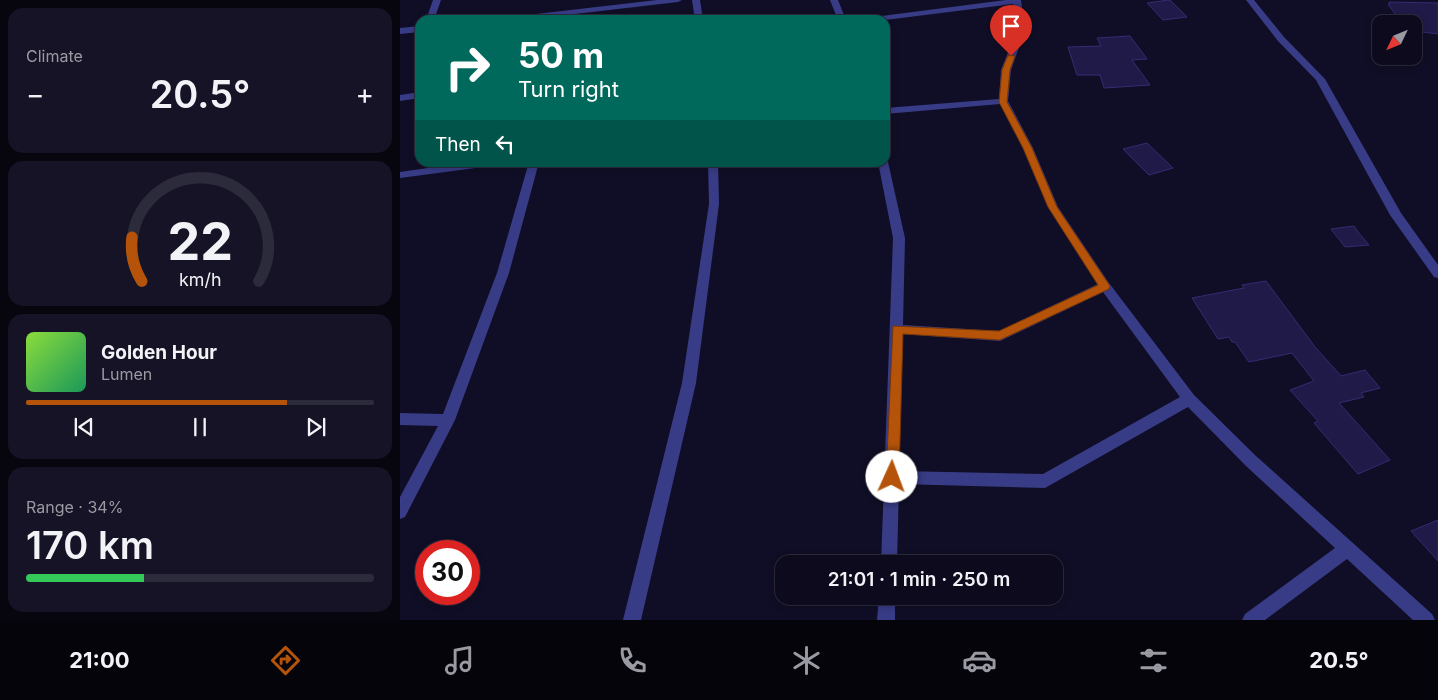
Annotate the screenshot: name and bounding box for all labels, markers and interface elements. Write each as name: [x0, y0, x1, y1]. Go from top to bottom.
pin: [990, 5, 1032, 56]
icon: arrive: [997, 12, 1025, 40]
north arrow: [1372, 15, 1422, 65]
map controls: [1372, 15, 1422, 65]
text: 50 m: [518, 34, 604, 76]
icon: right: [435, 35, 500, 100]
text: Climate: [26, 46, 83, 66]
text: 20.5°: [150, 71, 250, 117]
text: Turn right: [518, 76, 619, 102]
text: −: [26, 77, 45, 111]
text: +: [355, 77, 374, 111]
icon: left: [491, 130, 519, 158]
text: Then: [435, 133, 481, 156]
text: 22: [167, 210, 233, 273]
text: km/h: [179, 269, 221, 290]
text: Golden Hour: [101, 341, 217, 364]
text: Lumen: [101, 364, 152, 384]
icon: previous: [70, 413, 98, 441]
icon: pause: [186, 413, 214, 441]
icon: next: [302, 413, 330, 441]
position arrow: [865, 450, 917, 502]
text: Range · 34%: [26, 497, 123, 517]
text: 170 km: [26, 522, 154, 568]
speed limit sign: 30: [415, 540, 480, 605]
text: 21:01 · 1 min · 250 m: [828, 568, 1010, 591]
icon: directions: [268, 643, 303, 678]
icon: music: [442, 643, 477, 678]
icon: phone: [615, 643, 650, 678]
icon: climate: [789, 643, 824, 678]
icon: car: [962, 643, 997, 678]
icon: filters: [1136, 643, 1171, 678]
text: 21:00: [69, 647, 130, 673]
text: 20.5°: [1309, 647, 1369, 673]

